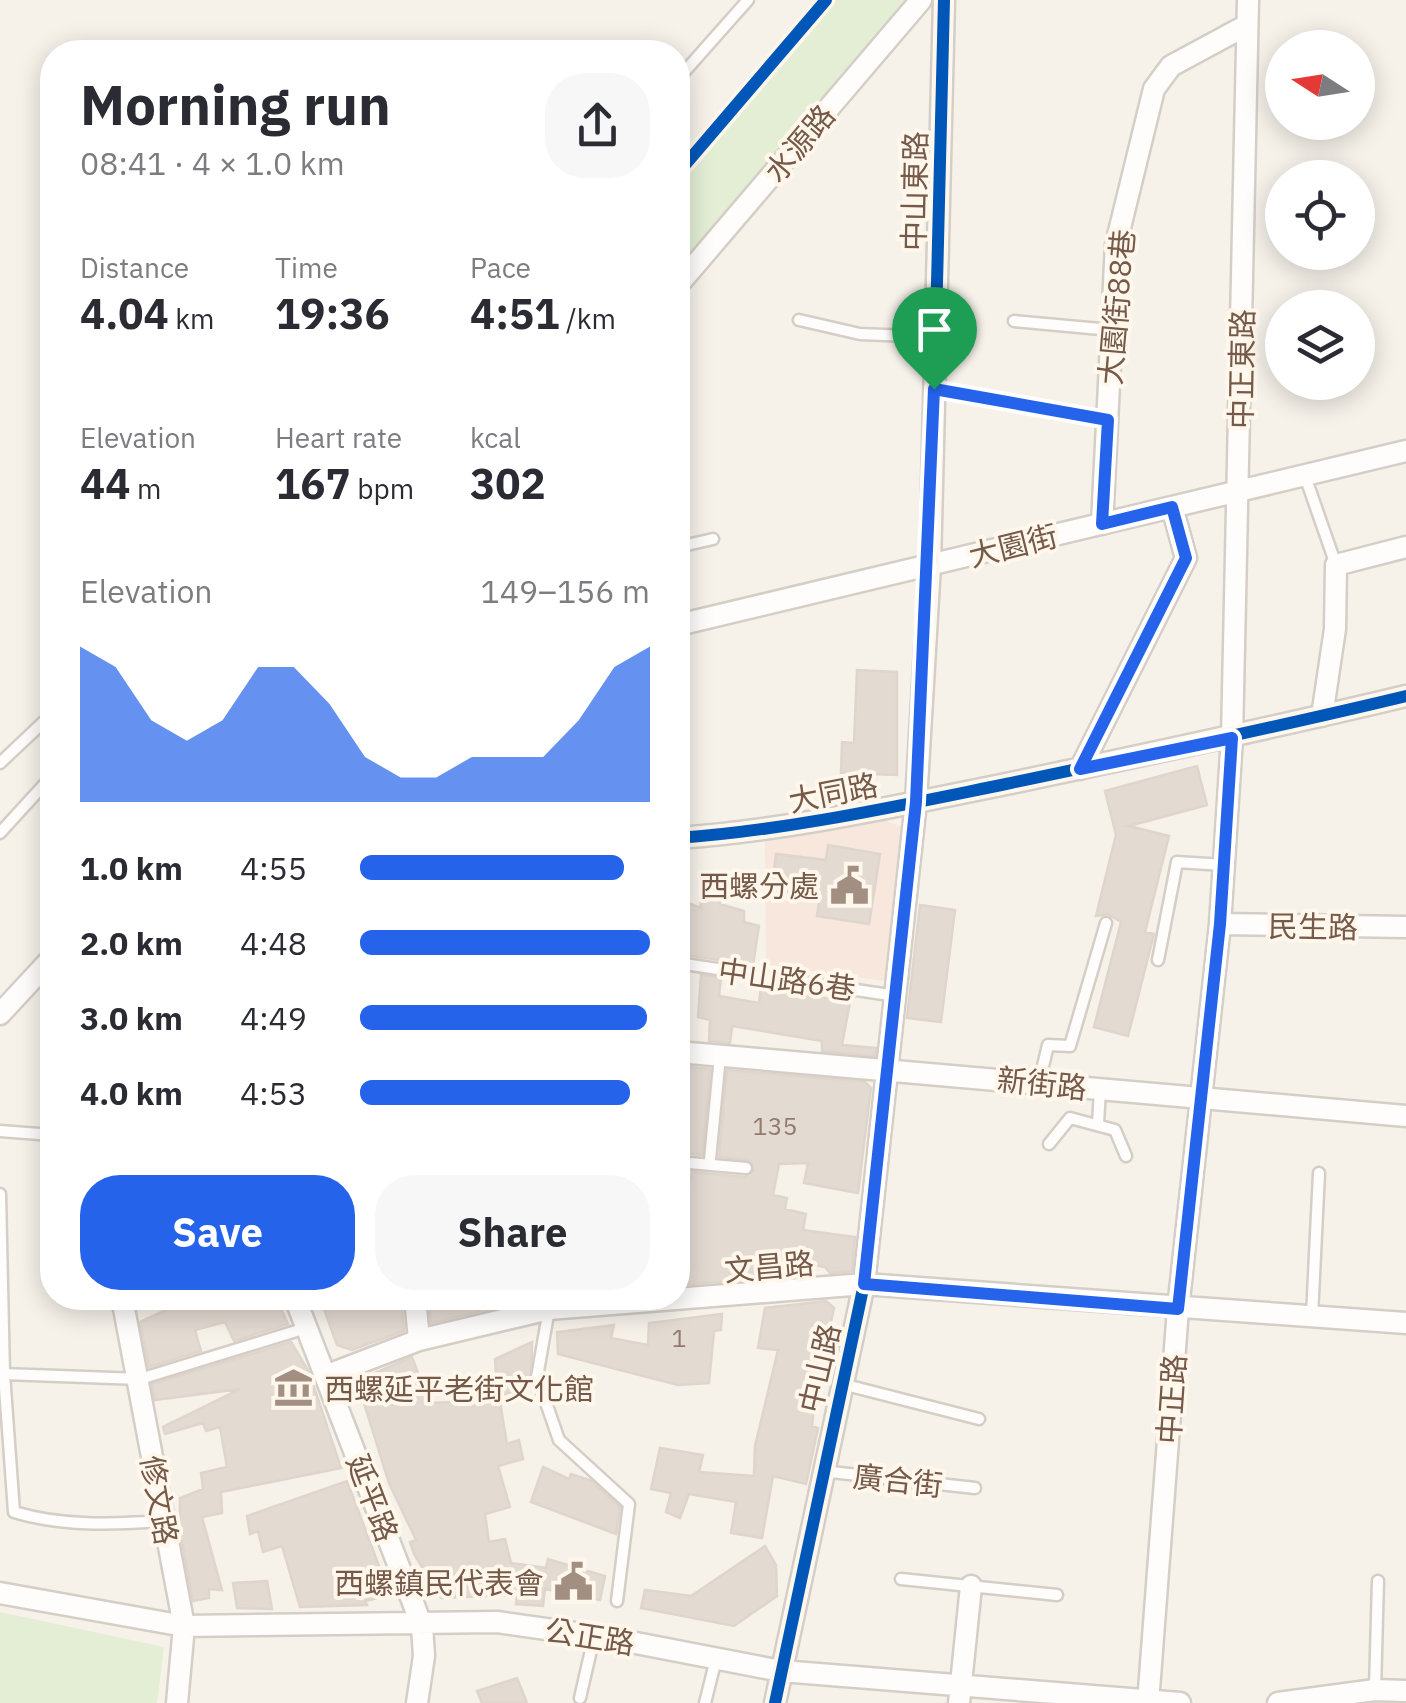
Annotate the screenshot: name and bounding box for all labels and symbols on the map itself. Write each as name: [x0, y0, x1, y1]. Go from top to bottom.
north arrow: [1265, 30, 1375, 140]
street label: 水源路: [755, 96, 843, 190]
street label: 中山東路: [893, 131, 935, 251]
street label: 大園街88巷: [1090, 228, 1142, 386]
pin: [892, 287, 977, 390]
street label: 中正東路: [1220, 309, 1262, 429]
street label: 大園街: [965, 515, 1061, 575]
street label: 大同路: [785, 764, 881, 820]
public building icon: 西螺分處: [828, 864, 870, 906]
place label: 西螺分處: [699, 866, 819, 905]
street label: 民生路: [1268, 906, 1358, 946]
street label: 中山路6巷: [716, 950, 858, 1008]
street label: 新街路: [995, 1059, 1089, 1107]
house number: 135: [752, 1109, 798, 1142]
street label: 文昌路: [722, 1243, 816, 1289]
street label: 中山路: [790, 1320, 848, 1416]
house number: 1: [671, 1321, 687, 1354]
street label: 中正路: [1148, 1353, 1194, 1445]
museum icon: 西螺延平老街文化館: [273, 1367, 315, 1409]
place label: 西螺延平老街文化館: [324, 1369, 594, 1408]
street label: 延平路: [339, 1449, 407, 1547]
street label: 修文路: [133, 1452, 187, 1548]
street label: 廣合街: [851, 1456, 945, 1504]
public building icon: 西螺鎮民代表會: [553, 1561, 595, 1603]
place label: 西螺鎮民代表會: [334, 1563, 544, 1602]
street label: 公正路: [543, 1610, 637, 1662]

